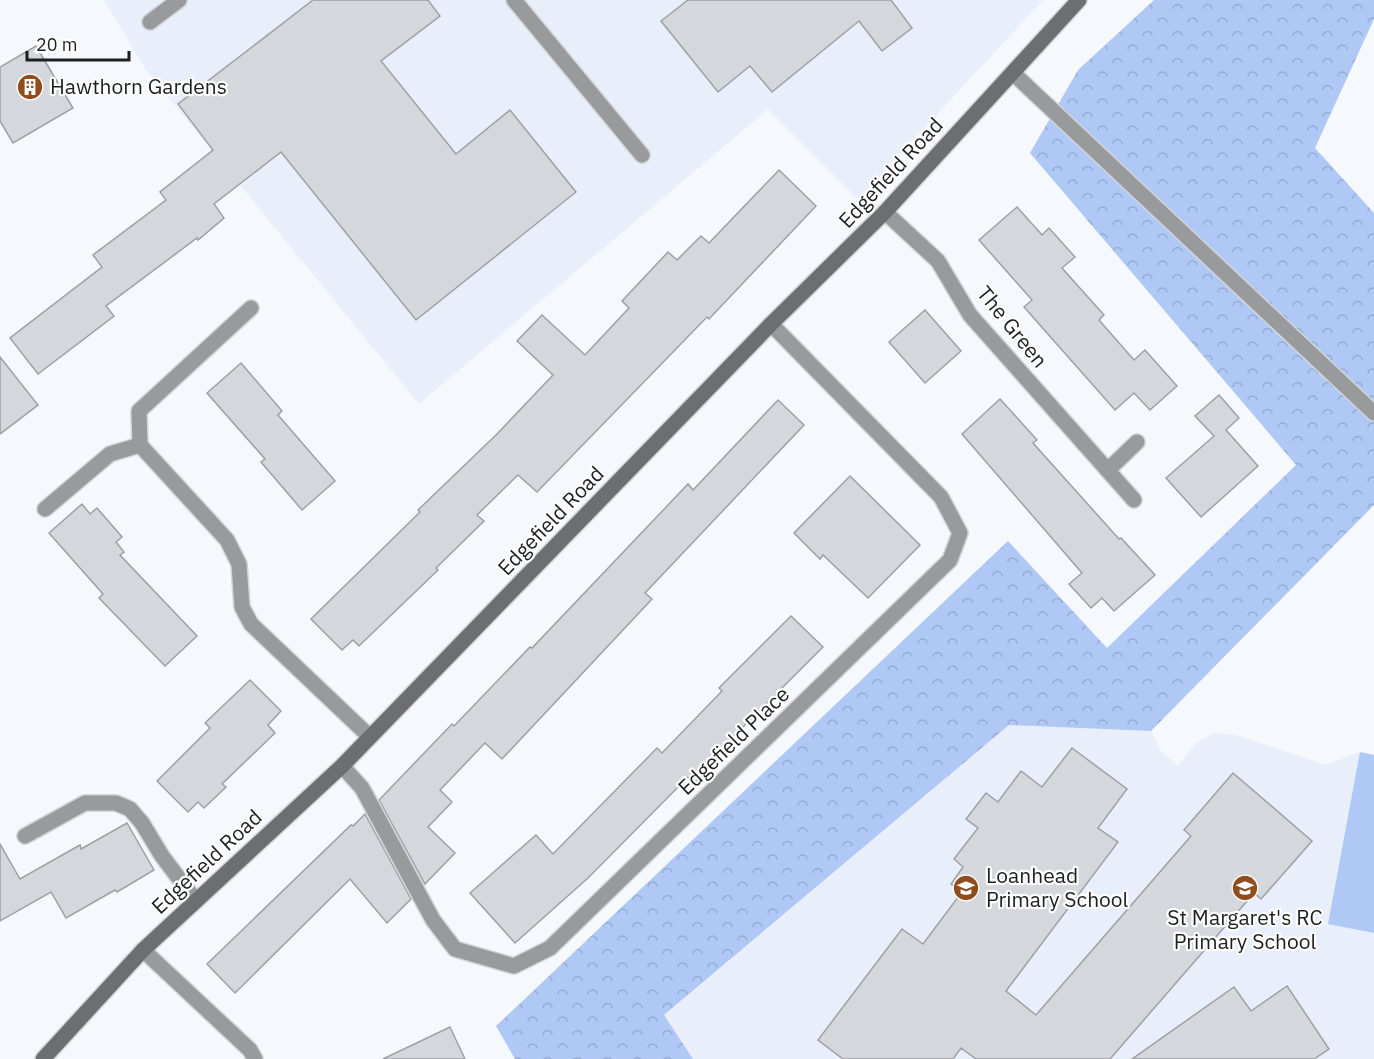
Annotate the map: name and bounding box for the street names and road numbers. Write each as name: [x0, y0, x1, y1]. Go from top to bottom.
street label: Edgefield Road: [832, 111, 949, 234]
street label: The Green: [971, 280, 1054, 373]
street label: Edgefield Road: [491, 460, 609, 581]
street label: Edgefield Place: [672, 680, 795, 801]
street label: Edgefield Road: [145, 803, 268, 920]

